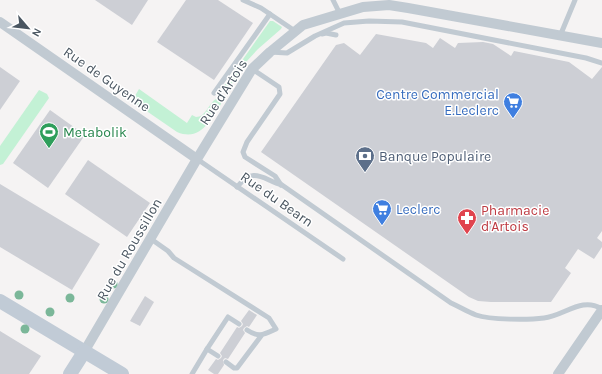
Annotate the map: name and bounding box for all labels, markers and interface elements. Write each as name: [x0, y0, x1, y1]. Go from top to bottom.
north arrow: [8, 8, 48, 48]
text: N: [29, 26, 44, 39]
street label: Rue de Guyenne: [60, 43, 153, 116]
street label: Rue d'Artois: [196, 56, 251, 128]
place label: Centre Commercial E.Leclerc: [376, 86, 499, 119]
supermarket icon: Centre Commercial E.Leclerc: [502, 91, 524, 119]
sports icon: Metabolik: [38, 121, 60, 149]
place label: Metabolik: [63, 124, 127, 141]
bank icon: Banque Populaire: [354, 145, 376, 173]
place label: Banque Populaire: [379, 148, 491, 165]
street label: Rue du Bearn: [237, 168, 316, 231]
street label: Rue du Roussillon: [93, 195, 166, 303]
supermarket icon: Leclerc: [371, 198, 393, 226]
place label: Leclerc: [396, 201, 440, 218]
place label: Pharmacie d'Artois: [481, 202, 549, 235]
pharmacy icon: Pharmacie d'Artois: [456, 207, 478, 235]

